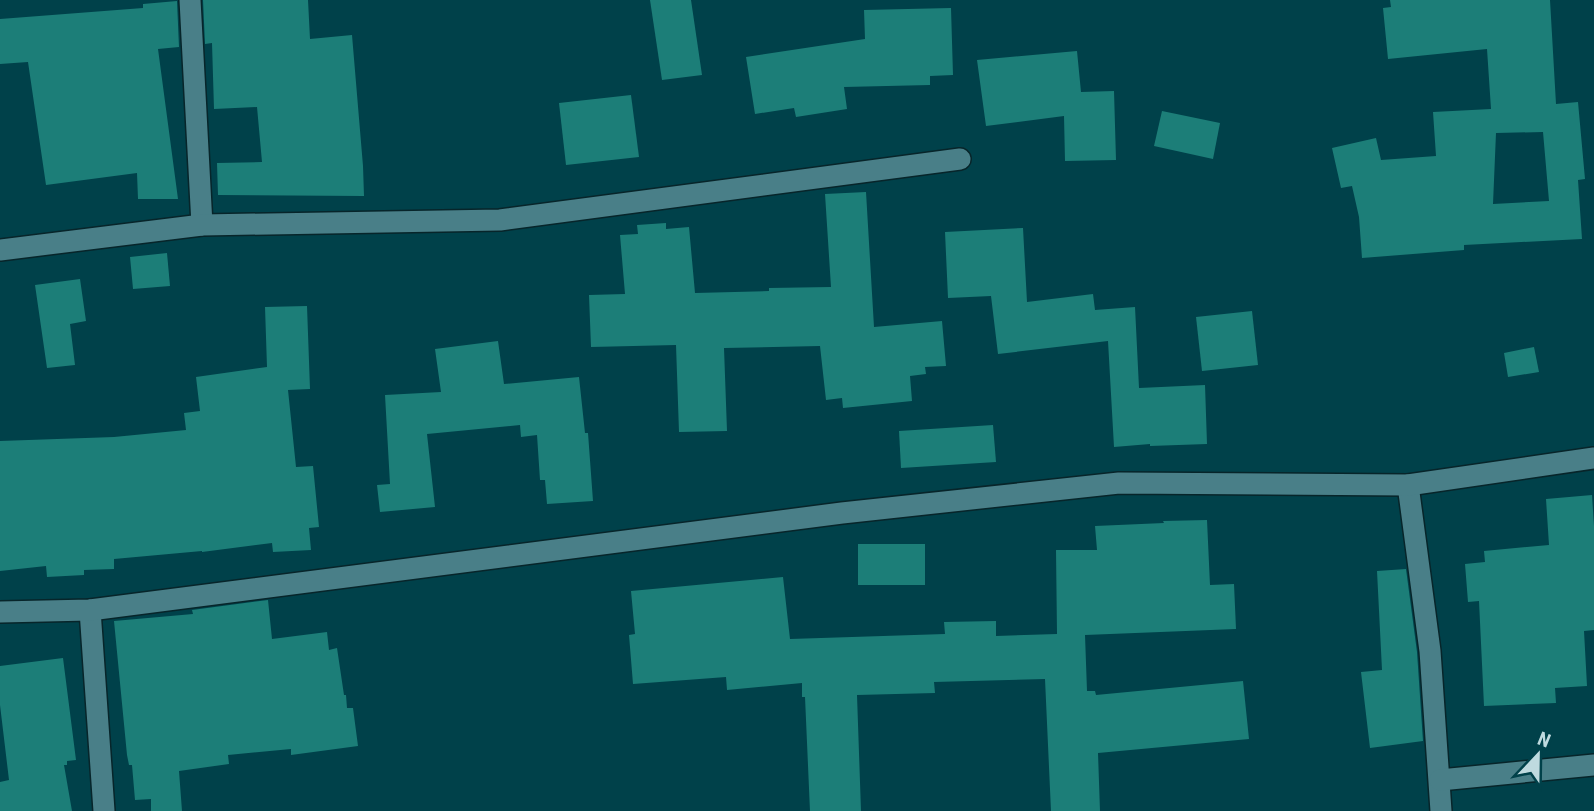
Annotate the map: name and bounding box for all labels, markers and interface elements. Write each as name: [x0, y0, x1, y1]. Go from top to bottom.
north arrow: [1503, 720, 1573, 790]
text: N: [1534, 727, 1554, 753]

